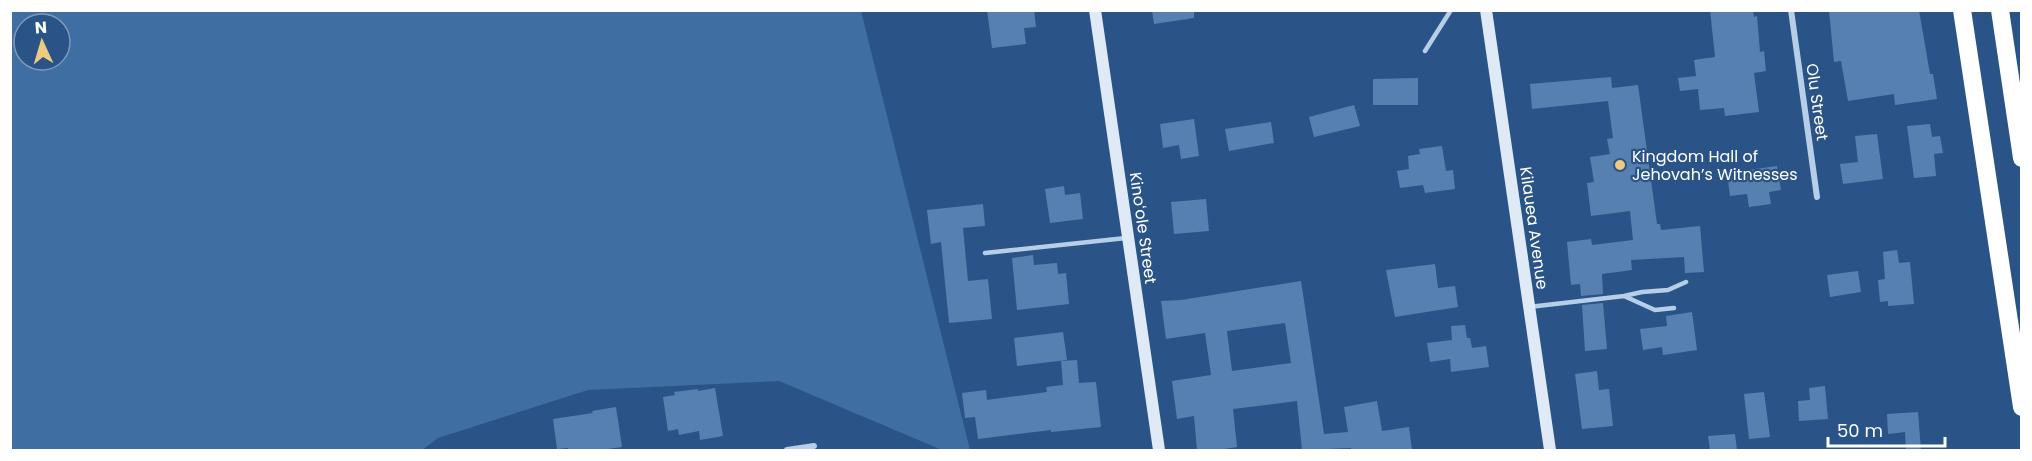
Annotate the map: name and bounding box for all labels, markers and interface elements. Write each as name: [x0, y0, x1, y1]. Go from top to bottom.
north arrow: [12, 12, 72, 72]
text: N: [34, 16, 48, 39]
street label: Olu Street: [1800, 62, 1834, 142]
place label: Kingdom Hall of Jehovah’s Witnesses: [1632, 145, 1798, 186]
marker: Kingdom Hall of Jehovah’s Witnesses: [1613, 158, 1627, 172]
street label: Kilauea Avenue: [1514, 165, 1554, 291]
street label: Kinoʻole Street: [1124, 171, 1162, 286]
scale bar: [1828, 410, 1945, 448]
text: 50 m: [1837, 418, 1883, 443]

